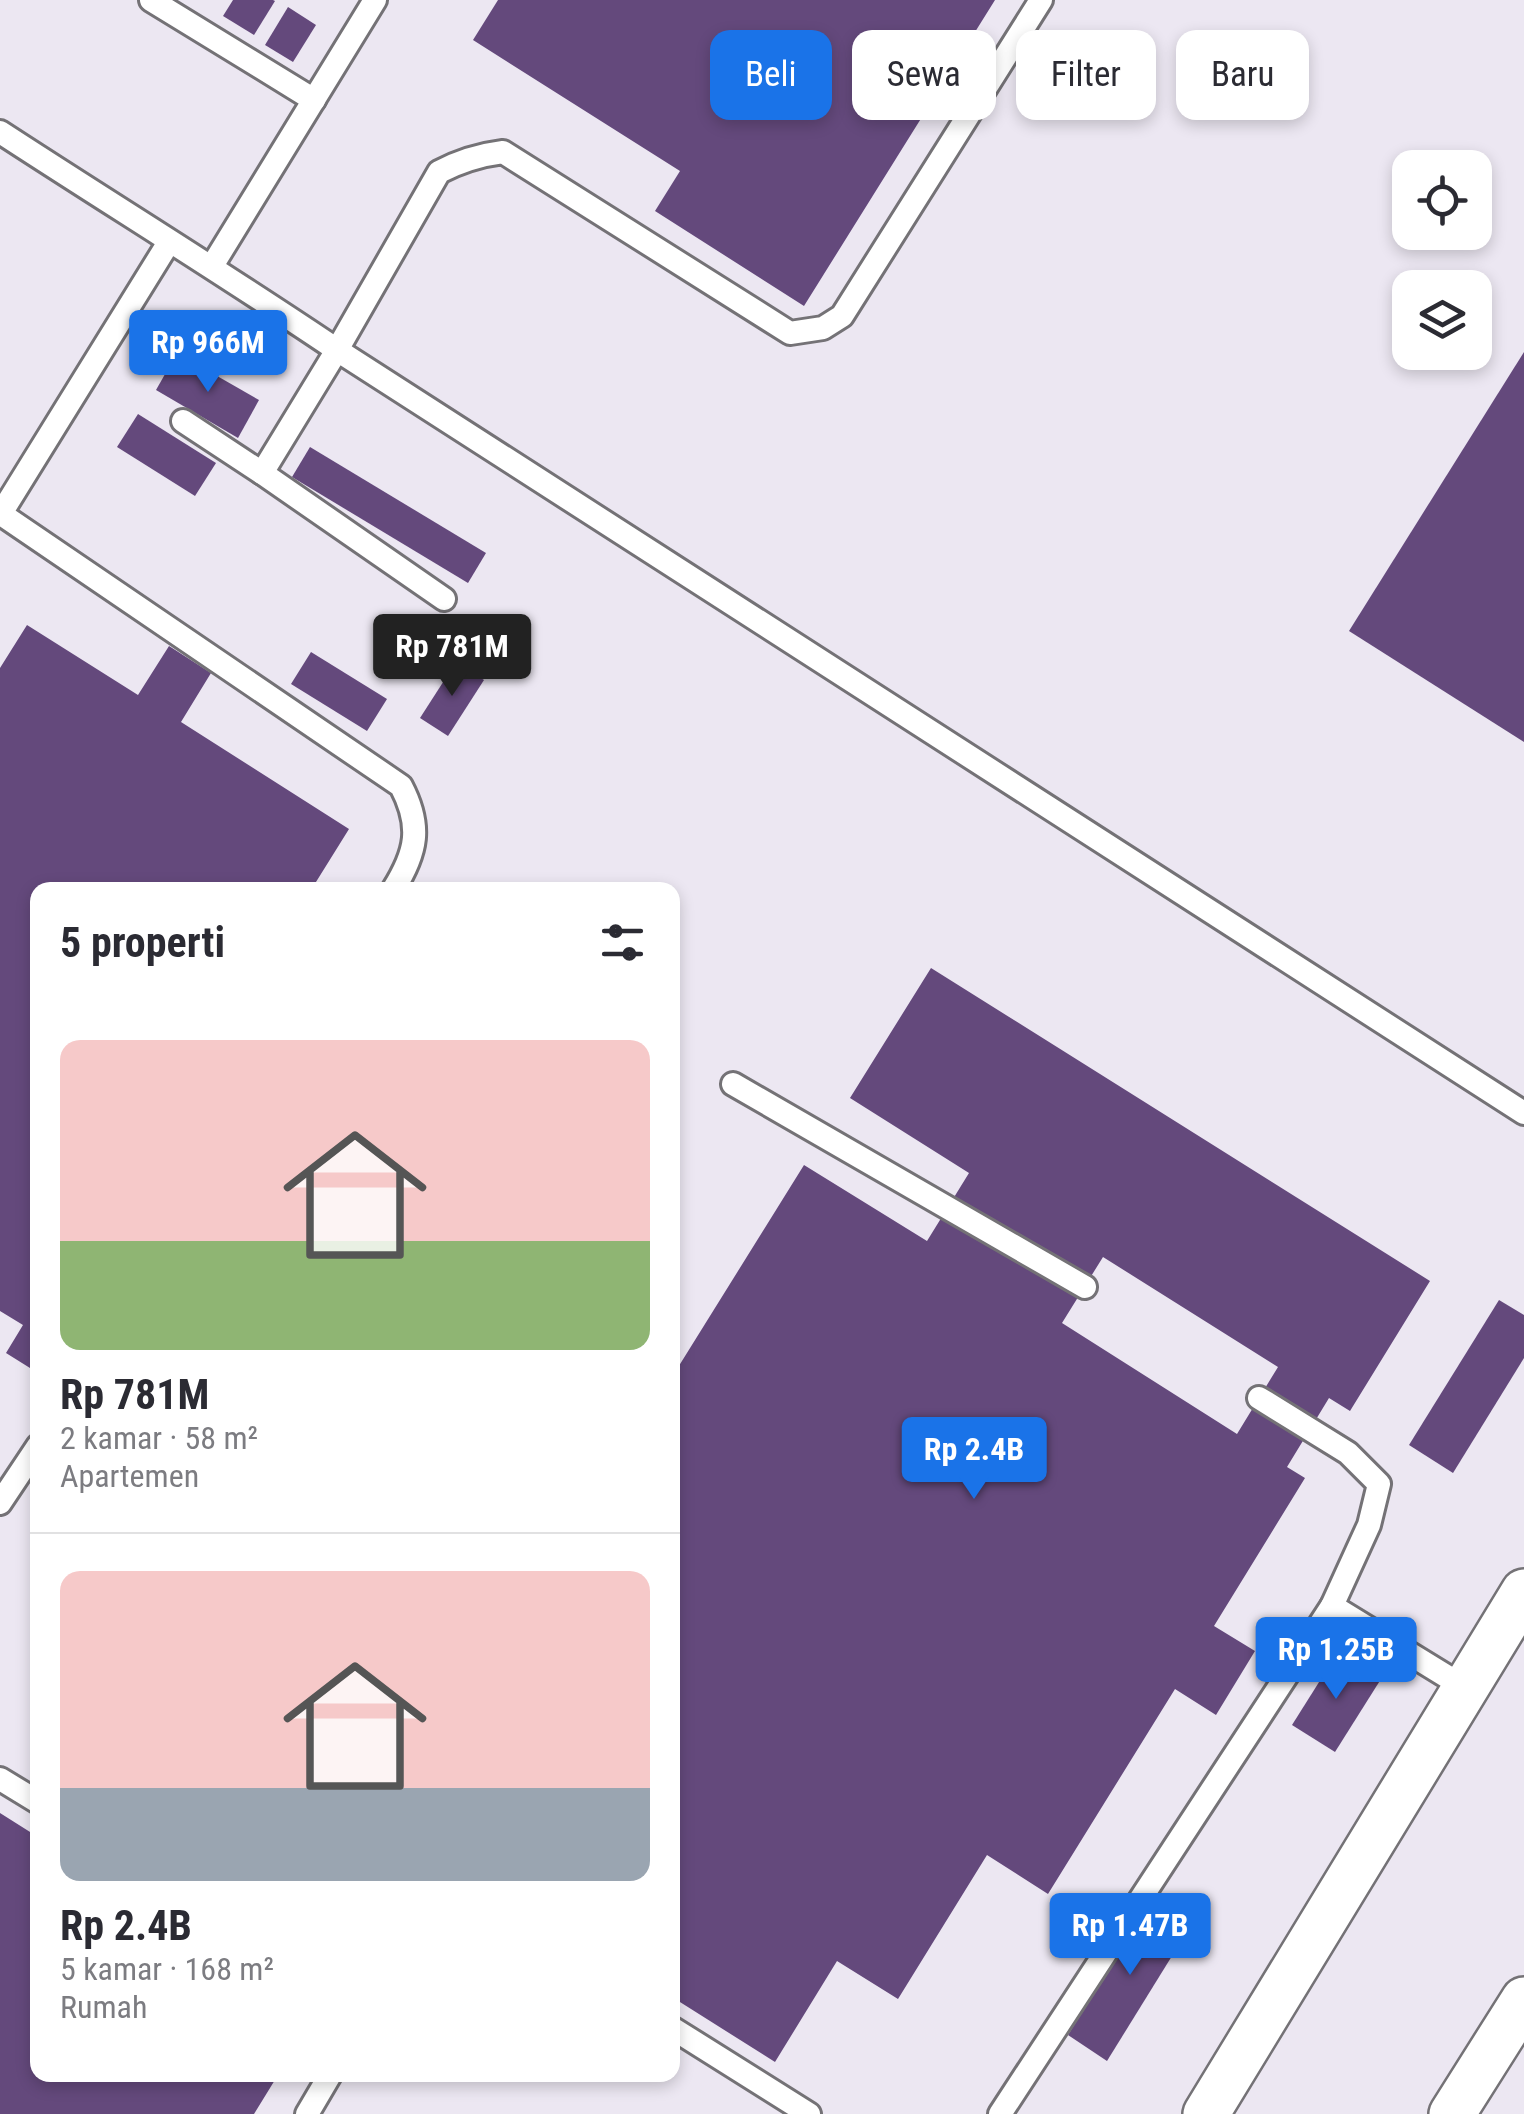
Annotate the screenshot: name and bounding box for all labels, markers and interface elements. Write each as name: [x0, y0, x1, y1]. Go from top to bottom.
chip: Beli: [710, 30, 832, 120]
chip: Sewa: [852, 30, 996, 120]
chip: Filter: [1016, 30, 1156, 120]
chip: Baru: [1176, 30, 1309, 120]
map controls: [1392, 150, 1492, 370]
button: locate: [1392, 150, 1492, 250]
button: layers: [1392, 270, 1492, 370]
pin: Rp 966M: [116, 310, 300, 395]
text: Rp 966M: [151, 323, 265, 361]
pin: Rp 781M: [360, 614, 544, 699]
text: Rp 781M: [395, 627, 509, 665]
icon: filters: [595, 915, 650, 970]
text: 5 properti: [60, 918, 225, 967]
icon: home: [265, 1105, 445, 1285]
text: Rp 781M: [60, 1370, 209, 1419]
pin: Rp 2.4B: [882, 1417, 1066, 1502]
text: 2 kamar · 58 m²: [60, 1419, 258, 1457]
text: Rp 2.4B: [924, 1430, 1024, 1468]
text: Apartemen: [60, 1457, 199, 1495]
pin: Rp 1.25B: [1233, 1617, 1439, 1702]
text: Rp 1.25B: [1278, 1630, 1394, 1668]
icon: home: [265, 1636, 445, 1816]
pin: Rp 1.47B: [1027, 1893, 1233, 1978]
text: Rp 2.4B: [60, 1901, 192, 1950]
text: Rp 1.47B: [1072, 1906, 1188, 1944]
text: 5 kamar · 168 m²: [60, 1950, 274, 1988]
text: Rumah: [60, 1988, 147, 2026]

